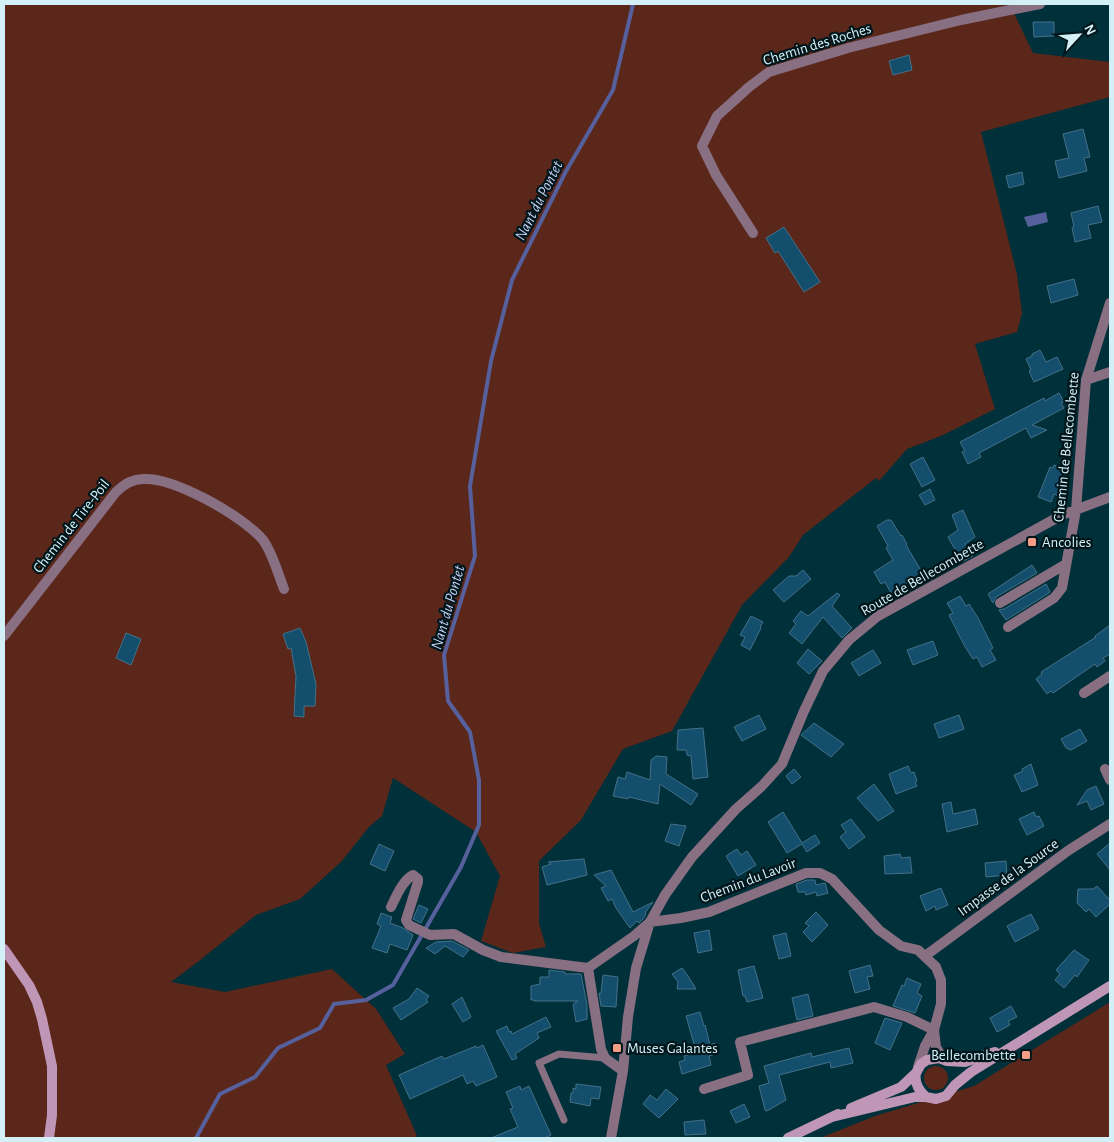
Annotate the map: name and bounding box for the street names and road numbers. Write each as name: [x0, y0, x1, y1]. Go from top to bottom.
street label: Chemin des Roches: [761, 21, 873, 68]
street label: Chemin de Bellecombette: [1051, 371, 1082, 523]
street label: Chemin de Tire-Poil: [30, 477, 112, 576]
street label: Route de Bellecombette: [858, 536, 986, 619]
street label: Impasse de la Source: [955, 836, 1061, 919]
street label: Chemin du Lavoir: [698, 855, 798, 906]

